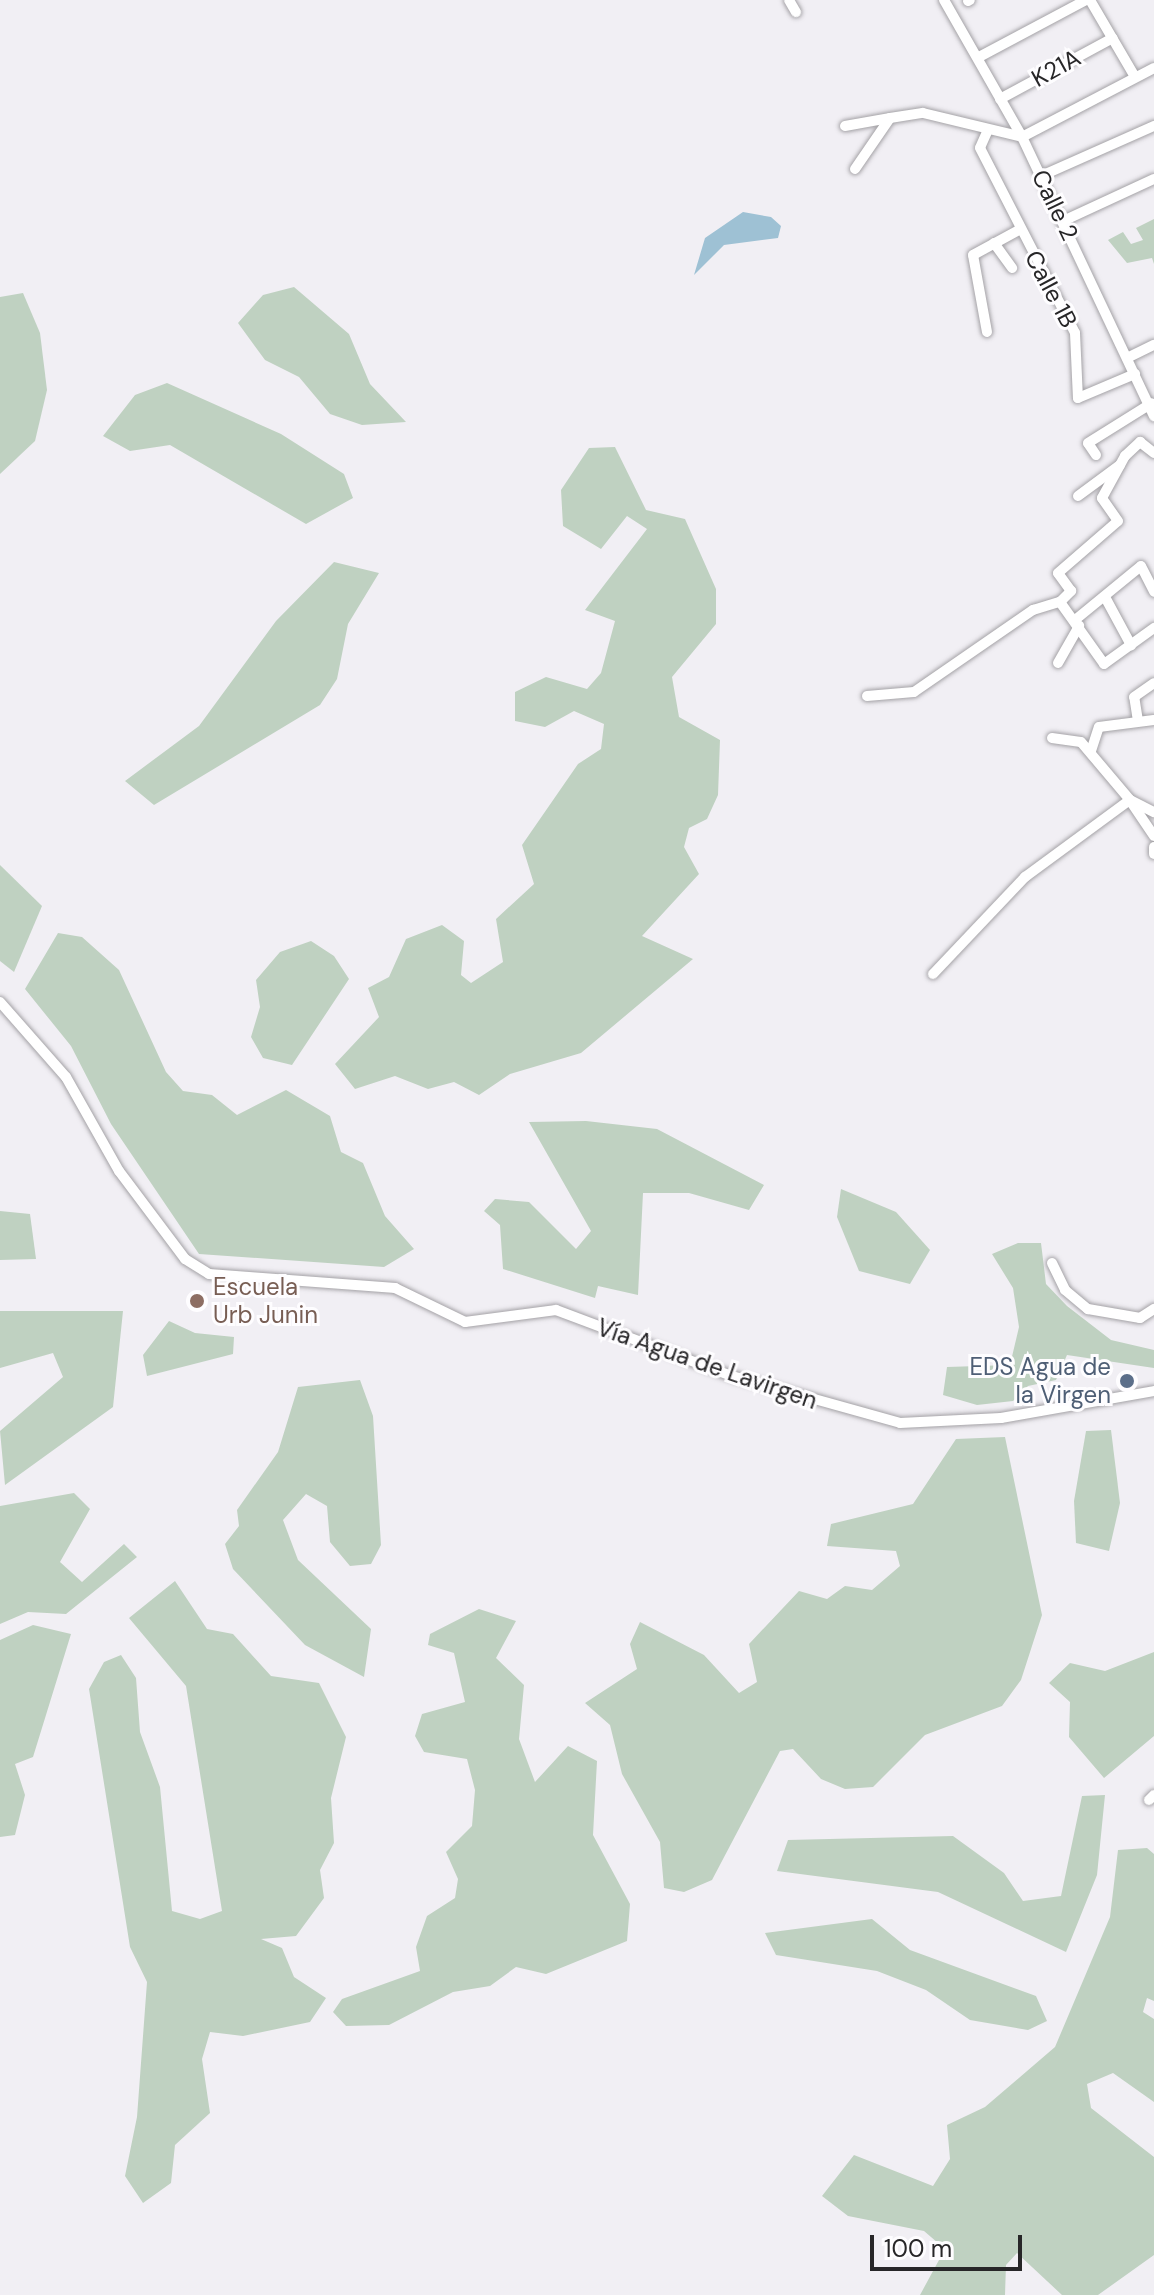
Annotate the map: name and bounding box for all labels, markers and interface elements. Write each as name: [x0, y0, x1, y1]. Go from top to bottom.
street label: K21A: [1027, 43, 1085, 93]
street label: Calle 2: [1026, 165, 1084, 245]
street label: Calle 1B: [1019, 246, 1083, 332]
place label: Escuela Urb Junin: [213, 1273, 318, 1329]
marker: Escuela Urb Junin: [188, 1292, 206, 1310]
street label: Vía Agua de Lavirgen: [593, 1313, 821, 1415]
place label: EDS Agua de la Virgen: [969, 1353, 1111, 1409]
marker: EDS Agua de la Virgen: [1118, 1372, 1136, 1390]
scale bar: [874, 2219, 1026, 2269]
text: 100 m: [884, 2233, 952, 2264]

